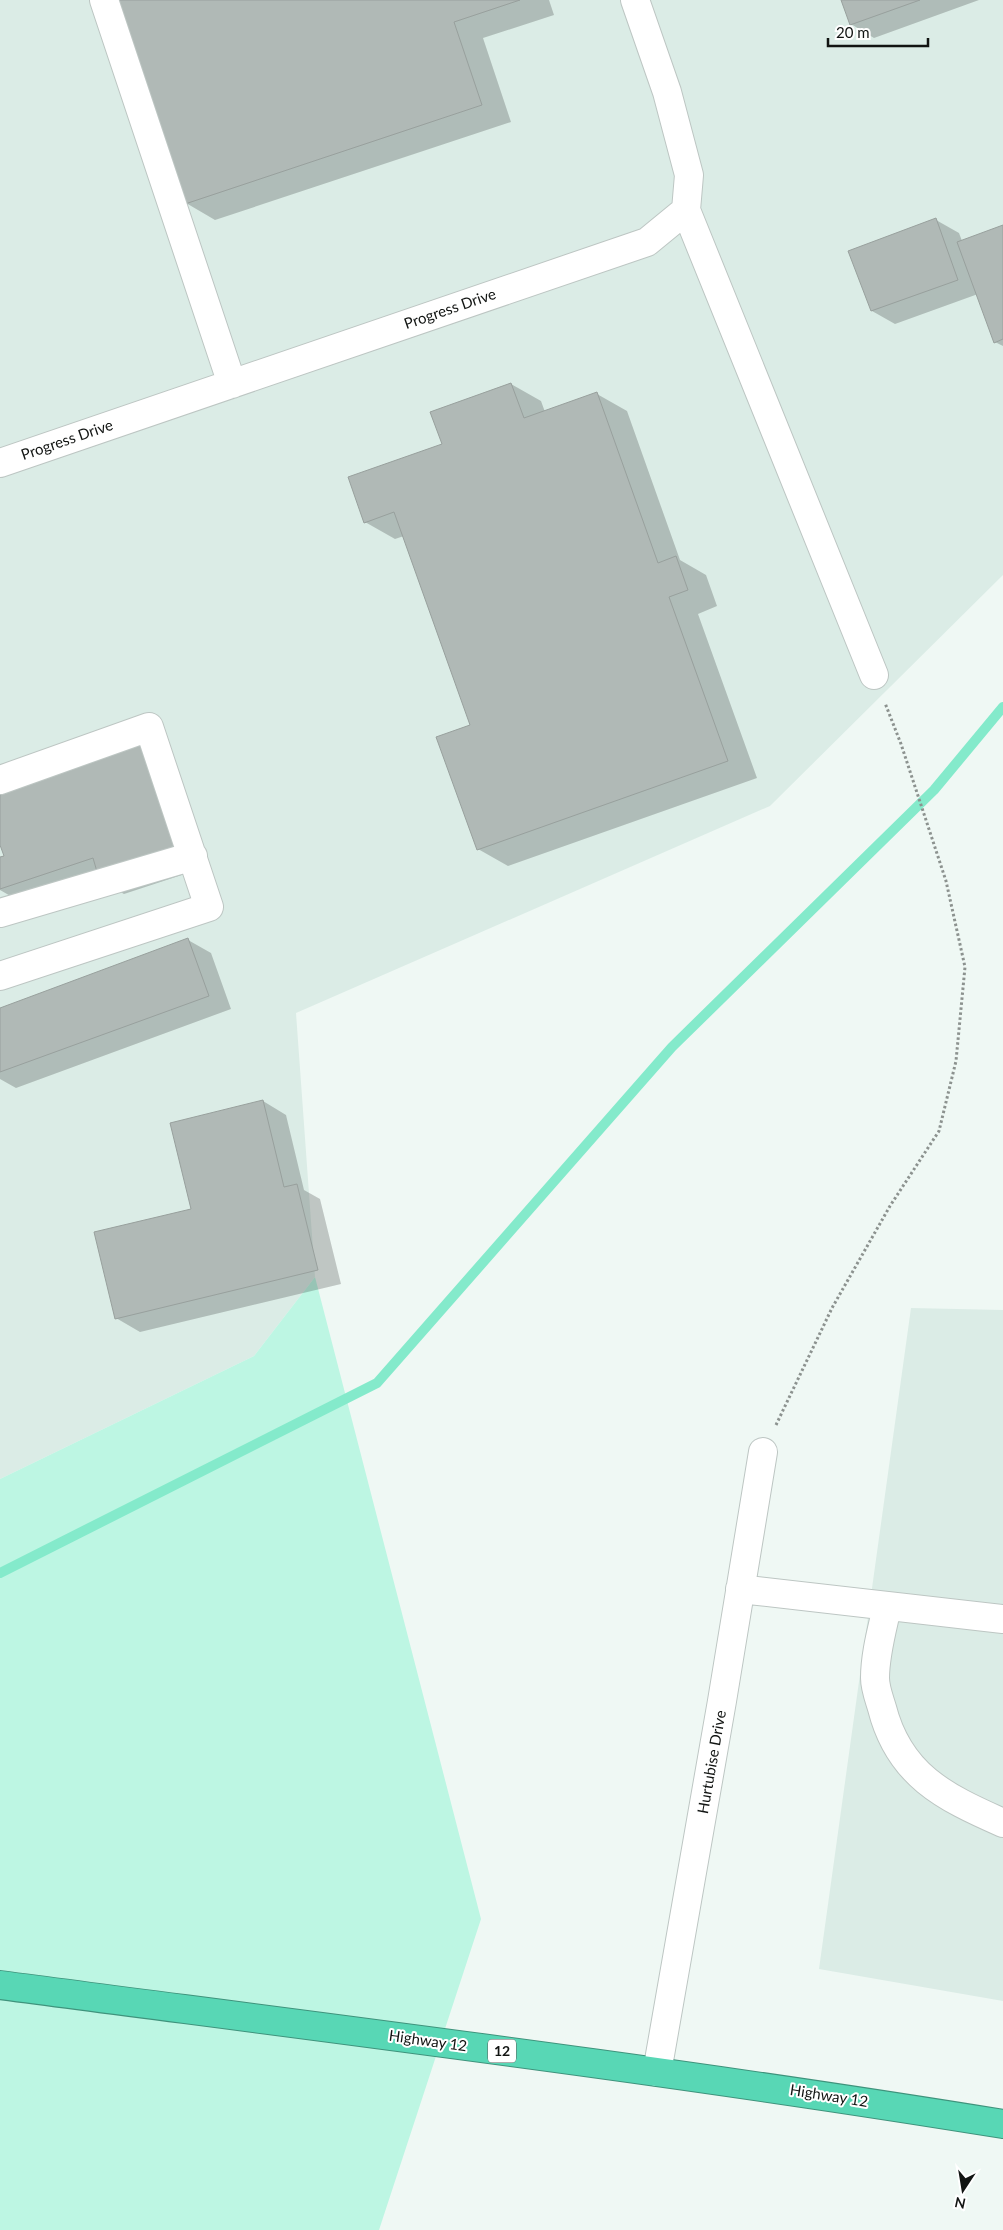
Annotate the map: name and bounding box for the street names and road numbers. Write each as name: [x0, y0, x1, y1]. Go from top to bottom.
street label: Progress Drive: [401, 284, 498, 332]
street label: Progress Drive: [18, 415, 115, 463]
street label: Hurtubise Drive: [693, 1709, 729, 1815]
street label: Highway 12: [388, 2026, 468, 2054]
road number: 12: [488, 2040, 516, 2062]
street label: Highway 12: [789, 2080, 869, 2110]

